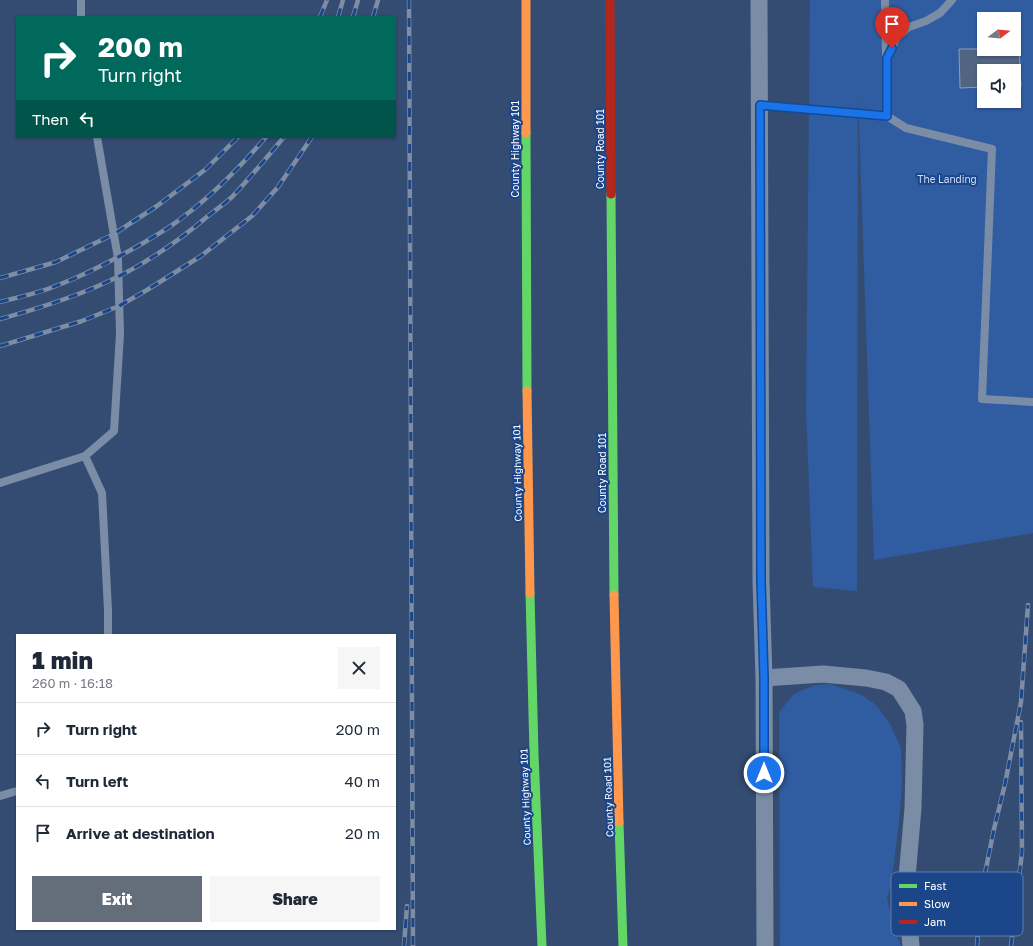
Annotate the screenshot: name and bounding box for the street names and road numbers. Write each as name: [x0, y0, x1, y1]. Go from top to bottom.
street label: County Highway 101: [509, 100, 521, 198]
street label: County Road 101: [594, 109, 606, 189]
street label: County Highway 101: [510, 424, 524, 522]
street label: County Road 101: [596, 433, 608, 513]
street label: County Highway 101: [517, 748, 533, 846]
street label: County Road 101: [601, 757, 615, 837]

